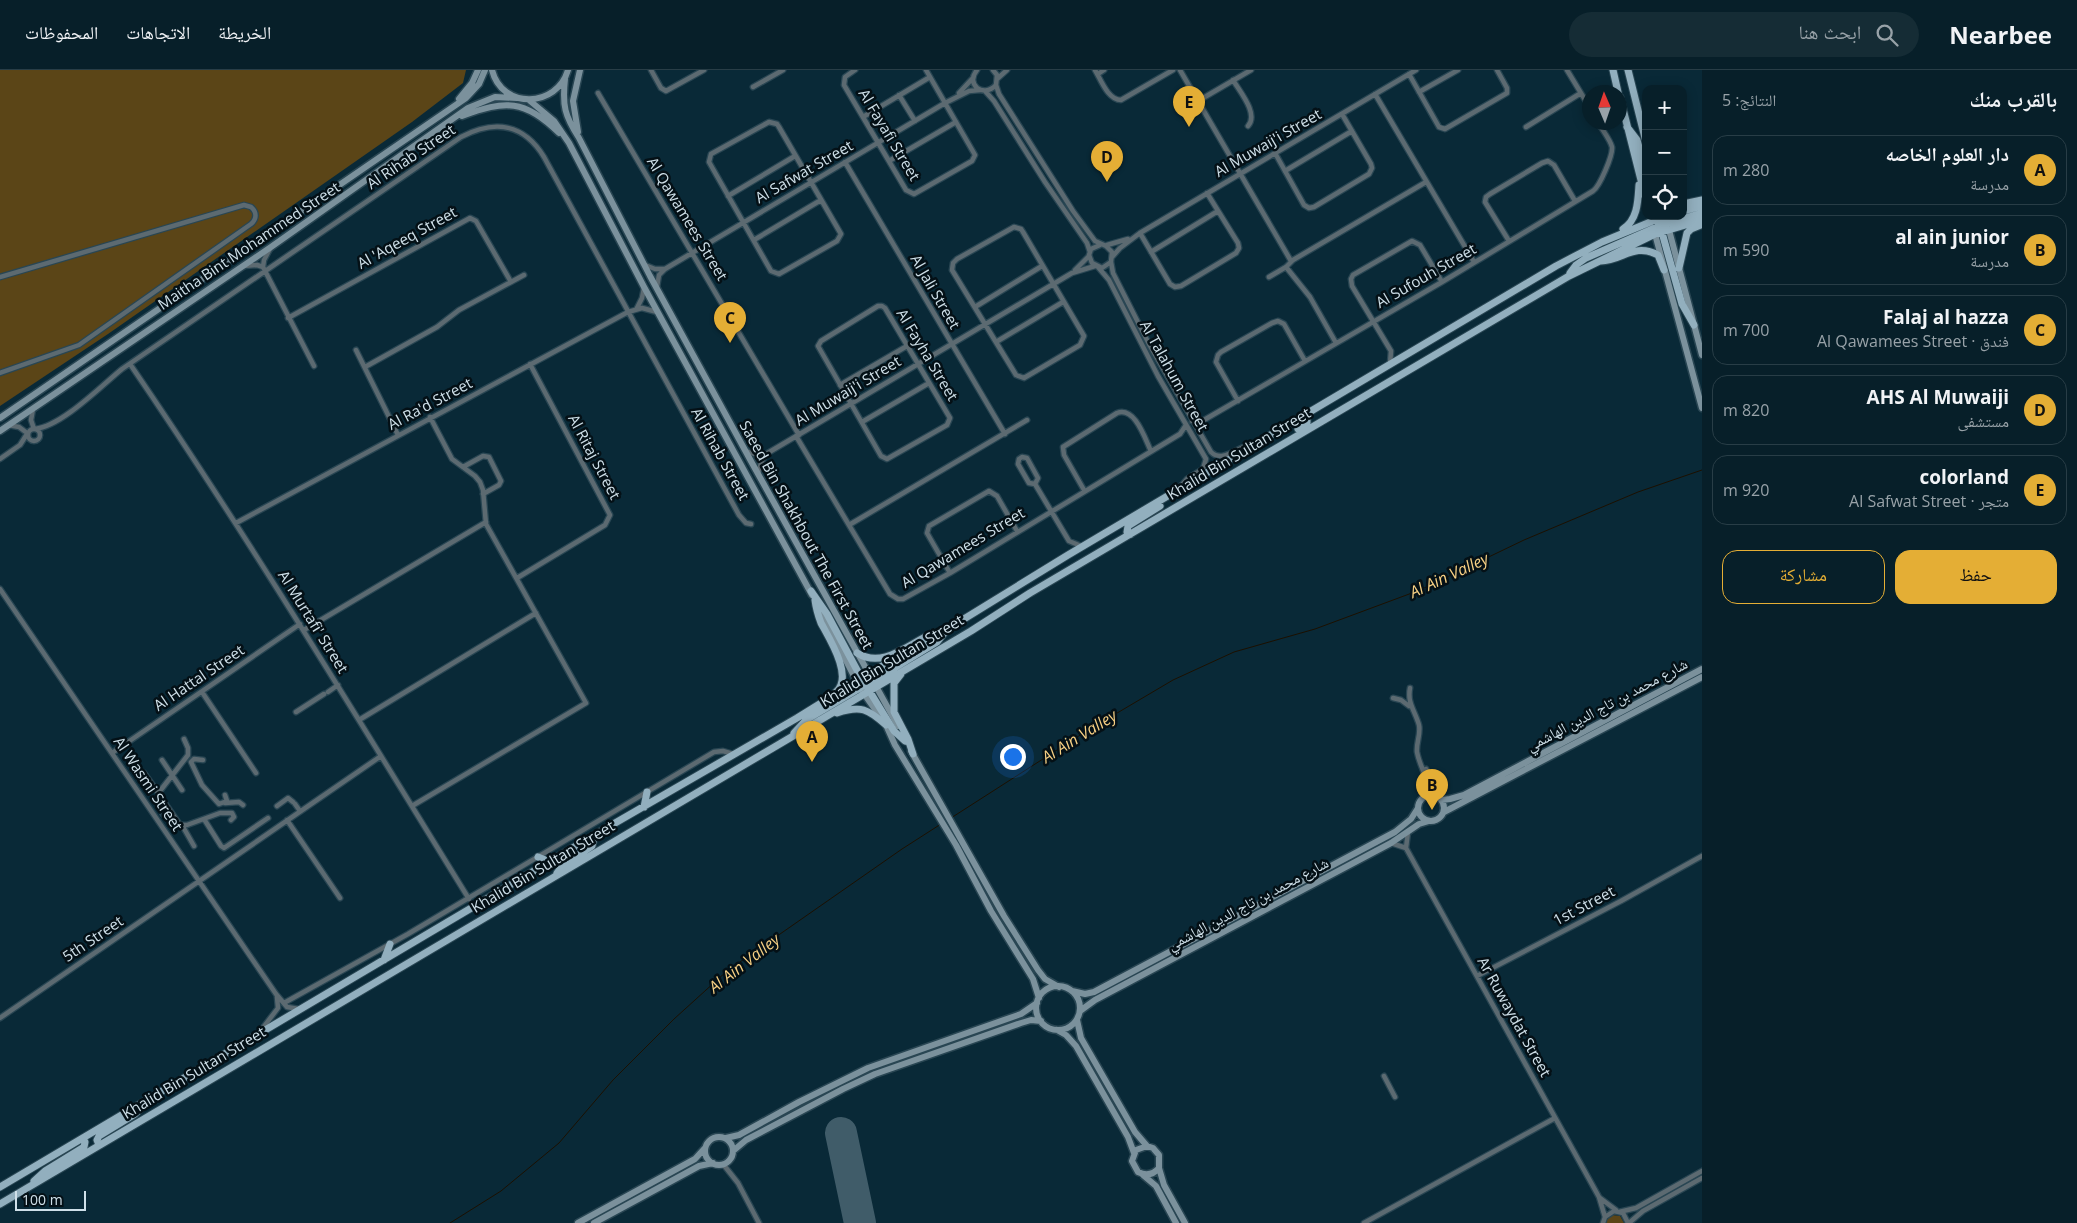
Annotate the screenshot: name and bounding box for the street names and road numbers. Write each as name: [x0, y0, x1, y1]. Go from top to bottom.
street label: Al Fayafi Street: [855, 85, 925, 184]
street label: Al Muwaij'i Street: [1210, 103, 1325, 181]
street label: Al Rihab Street: [362, 119, 459, 193]
street label: Al Safwat Street: [751, 135, 856, 207]
street label: Al Qawamees Street: [643, 153, 733, 284]
street label: Maitha Bint Mohammed Street: [154, 177, 343, 314]
street label: Al 'Aqeeq Street: [353, 201, 460, 273]
street label: Al Sufouh Street: [1372, 238, 1479, 312]
street label: Al Jali Street: [906, 251, 965, 332]
street label: Al Fayha Street: [892, 305, 963, 404]
street label: Al Talahum Street: [1136, 316, 1214, 435]
street label: Al Muwaij'i Street: [791, 351, 904, 430]
street label: Al Ra'd Street: [384, 372, 475, 434]
street label: Khalid Bin Sultan Street: [1163, 402, 1314, 504]
street label: Al Rihab Street: [687, 404, 755, 503]
street label: Al Ritaj Street: [564, 411, 626, 502]
street label: Saeed Bin Shakhbout The First Street: [736, 417, 878, 652]
street label: Al Qawamees Street: [897, 502, 1028, 592]
street label: Al Murtafi' Street: [274, 566, 353, 677]
street label: Khalid Bin Sultan Street: [816, 609, 967, 711]
street label: Al Hattal Street: [149, 639, 248, 715]
street label: شارع محمد بن تاج الدين الهاشمي: [1522, 653, 1692, 758]
street label: Al Wasmi Street: [110, 732, 188, 835]
street label: Khalid Bin Sultan Street: [467, 815, 618, 917]
street label: شارع محمد بن تاج الدين الهاشمي: [1163, 852, 1333, 957]
street label: 1st Street: [1549, 881, 1618, 930]
street label: 5th Street: [58, 911, 127, 966]
street label: Ar Ruwaydat Street: [1474, 953, 1556, 1080]
street label: Khalid Bin Sultan Street: [118, 1021, 269, 1123]

